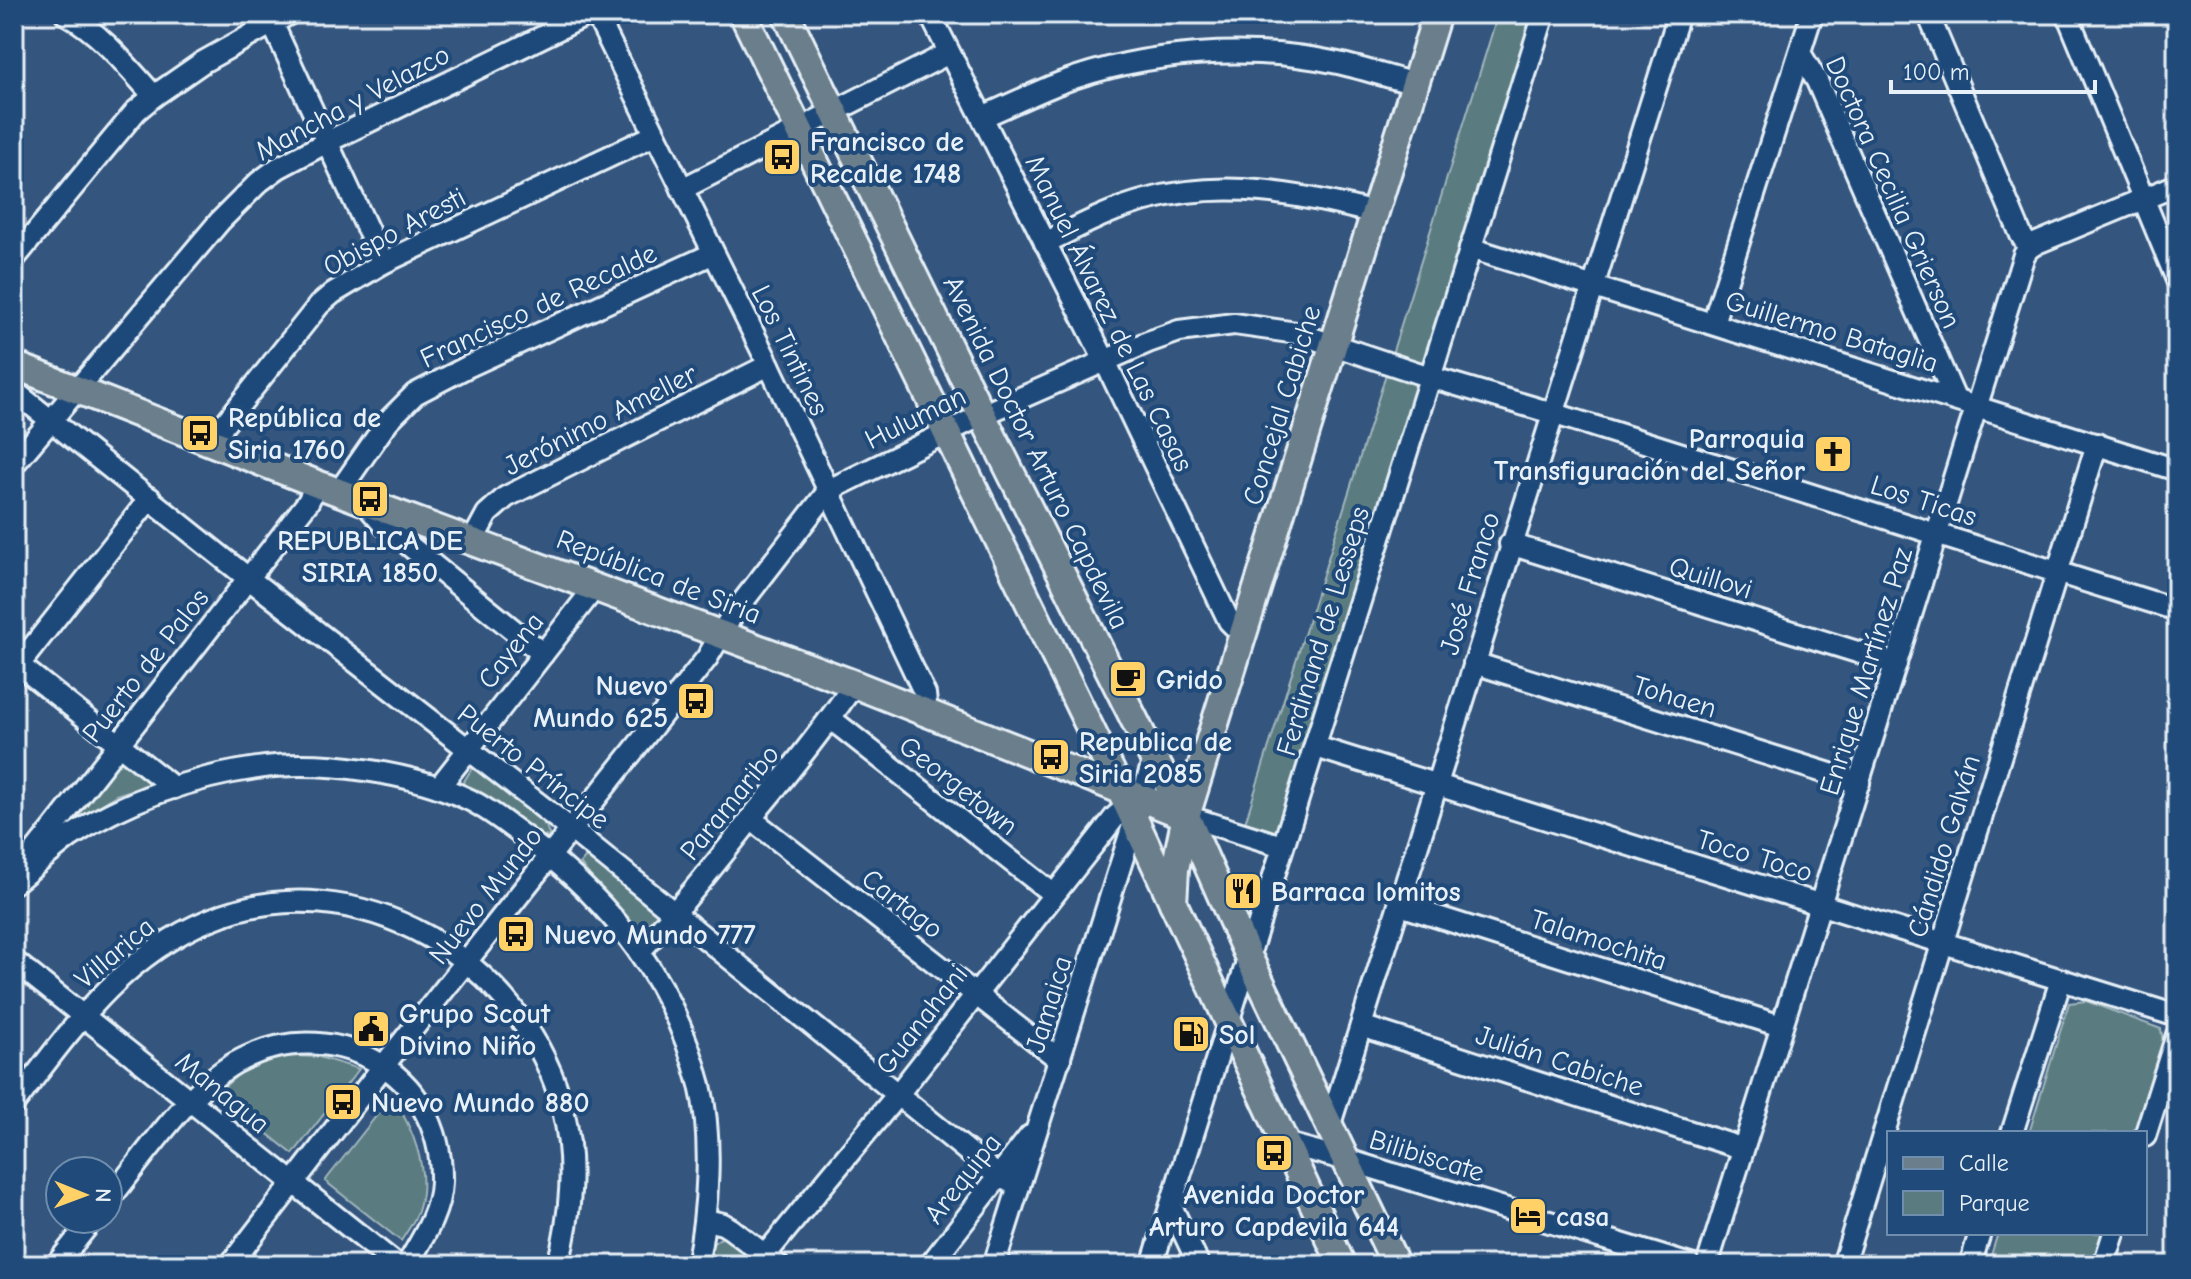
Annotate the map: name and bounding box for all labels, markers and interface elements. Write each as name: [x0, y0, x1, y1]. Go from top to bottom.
street label: Mancha y Velazco: [250, 38, 455, 168]
scale bar: [1891, 44, 2095, 94]
street label: Doctora Cecilia Grierson: [1819, 52, 1968, 333]
text: 100 m: [1903, 58, 1970, 86]
place label: Francisco de Recalde 1748: [810, 126, 964, 190]
bus stop icon: Francisco de Recalde 1748: [761, 136, 803, 178]
street label: Manuel Álvarez de Las Casas: [1018, 150, 1201, 477]
street label: Obispo Aresti: [318, 181, 471, 283]
street label: Francisco de Recalde: [415, 237, 662, 375]
street label: Avenida Doctor Arturo Capdevila: [936, 271, 1136, 634]
street label: Los Tintines: [745, 280, 835, 421]
street label: Guillermo Bataglia: [1722, 284, 1942, 380]
street label: Concejal Cabiche: [1236, 302, 1328, 509]
street label: Jerónimo Ameller: [499, 358, 702, 482]
street label: Huluman: [860, 380, 971, 456]
place label: República de Siria 1760: [228, 402, 381, 466]
bus stop icon: República de Siria 1760: [179, 412, 221, 454]
place label: Parroquia Transfiguración del Señor: [1494, 423, 1806, 487]
church icon: Parroquia Transfiguración del Señor: [1812, 433, 1854, 475]
street label: Los Ticas: [1867, 469, 1981, 533]
bus stop icon: REPUBLICA DE SIRIA 1850: [349, 478, 391, 520]
street label: Ferdinand de Lesseps: [1270, 503, 1376, 760]
street label: José Franco: [1433, 508, 1507, 658]
street label: República de Siria: [552, 523, 765, 631]
place label: REPUBLICA DE SIRIA 1850: [277, 525, 463, 589]
street label: Enrique Martínez Paz: [1813, 543, 1919, 799]
street label: Quillovi: [1665, 550, 1756, 606]
street label: Puerto de Palos: [76, 582, 216, 749]
street label: Cayena: [471, 606, 550, 695]
cafe icon: Grido: [1107, 658, 1149, 700]
place label: Grido: [1156, 664, 1223, 696]
street label: Tohaen: [1629, 669, 1720, 725]
place label: Nuevo Mundo 625: [533, 670, 668, 734]
bus stop icon: Nuevo Mundo 625: [675, 680, 717, 722]
street label: Puerto Príncipe: [451, 698, 616, 836]
place label: Republica de Siria 2085: [1079, 726, 1232, 790]
street label: Georgetown: [893, 729, 1024, 842]
bus stop icon: Republica de Siria 2085: [1030, 736, 1072, 778]
street label: Paramaribo: [674, 739, 786, 867]
street label: Cándido Galván: [1901, 751, 1987, 941]
street label: Nuevo Mundo: [422, 821, 549, 970]
street label: Toco Toco: [1693, 823, 1817, 889]
street label: Cartago: [855, 862, 949, 945]
restaurant icon: Barraca lomitos: [1222, 870, 1264, 912]
place label: Barraca lomitos: [1271, 876, 1461, 908]
street label: Talamochita: [1526, 903, 1671, 977]
street label: Villarica: [69, 910, 161, 995]
bus stop icon: Nuevo Mundo 777: [495, 913, 537, 955]
place label: Nuevo Mundo 777: [544, 919, 756, 951]
street label: Jamaica: [1019, 952, 1079, 1056]
street label: Guanahani: [869, 959, 974, 1081]
place label: Grupo Scout Divino Niño: [399, 998, 551, 1062]
public building icon: Grupo Scout Divino Niño: [350, 1008, 392, 1050]
fuel station icon: Sol: [1170, 1013, 1212, 1055]
place label: Sol: [1219, 1019, 1255, 1051]
street label: Julián Cabiche: [1472, 1019, 1648, 1103]
street label: Managua: [169, 1045, 276, 1140]
bus stop icon: Nuevo Mundo 880: [322, 1081, 364, 1123]
place label: Nuevo Mundo 880: [371, 1087, 589, 1119]
street label: Bilibiscate: [1365, 1123, 1488, 1189]
street label: Arequipa: [918, 1127, 1008, 1230]
legend: [1887, 1131, 2147, 1235]
bus stop icon: Avenida Doctor Arturo Capdevila 644: [1253, 1132, 1295, 1174]
text: Calle: [1959, 1149, 2009, 1177]
north arrow: [44, 1155, 124, 1235]
place label: Avenida Doctor Arturo Capdevila 644: [1149, 1179, 1399, 1243]
text: N: [90, 1188, 116, 1203]
text: Parque: [1959, 1189, 2030, 1217]
hotel icon: casa: [1507, 1195, 1549, 1237]
place label: casa: [1556, 1201, 1610, 1233]

